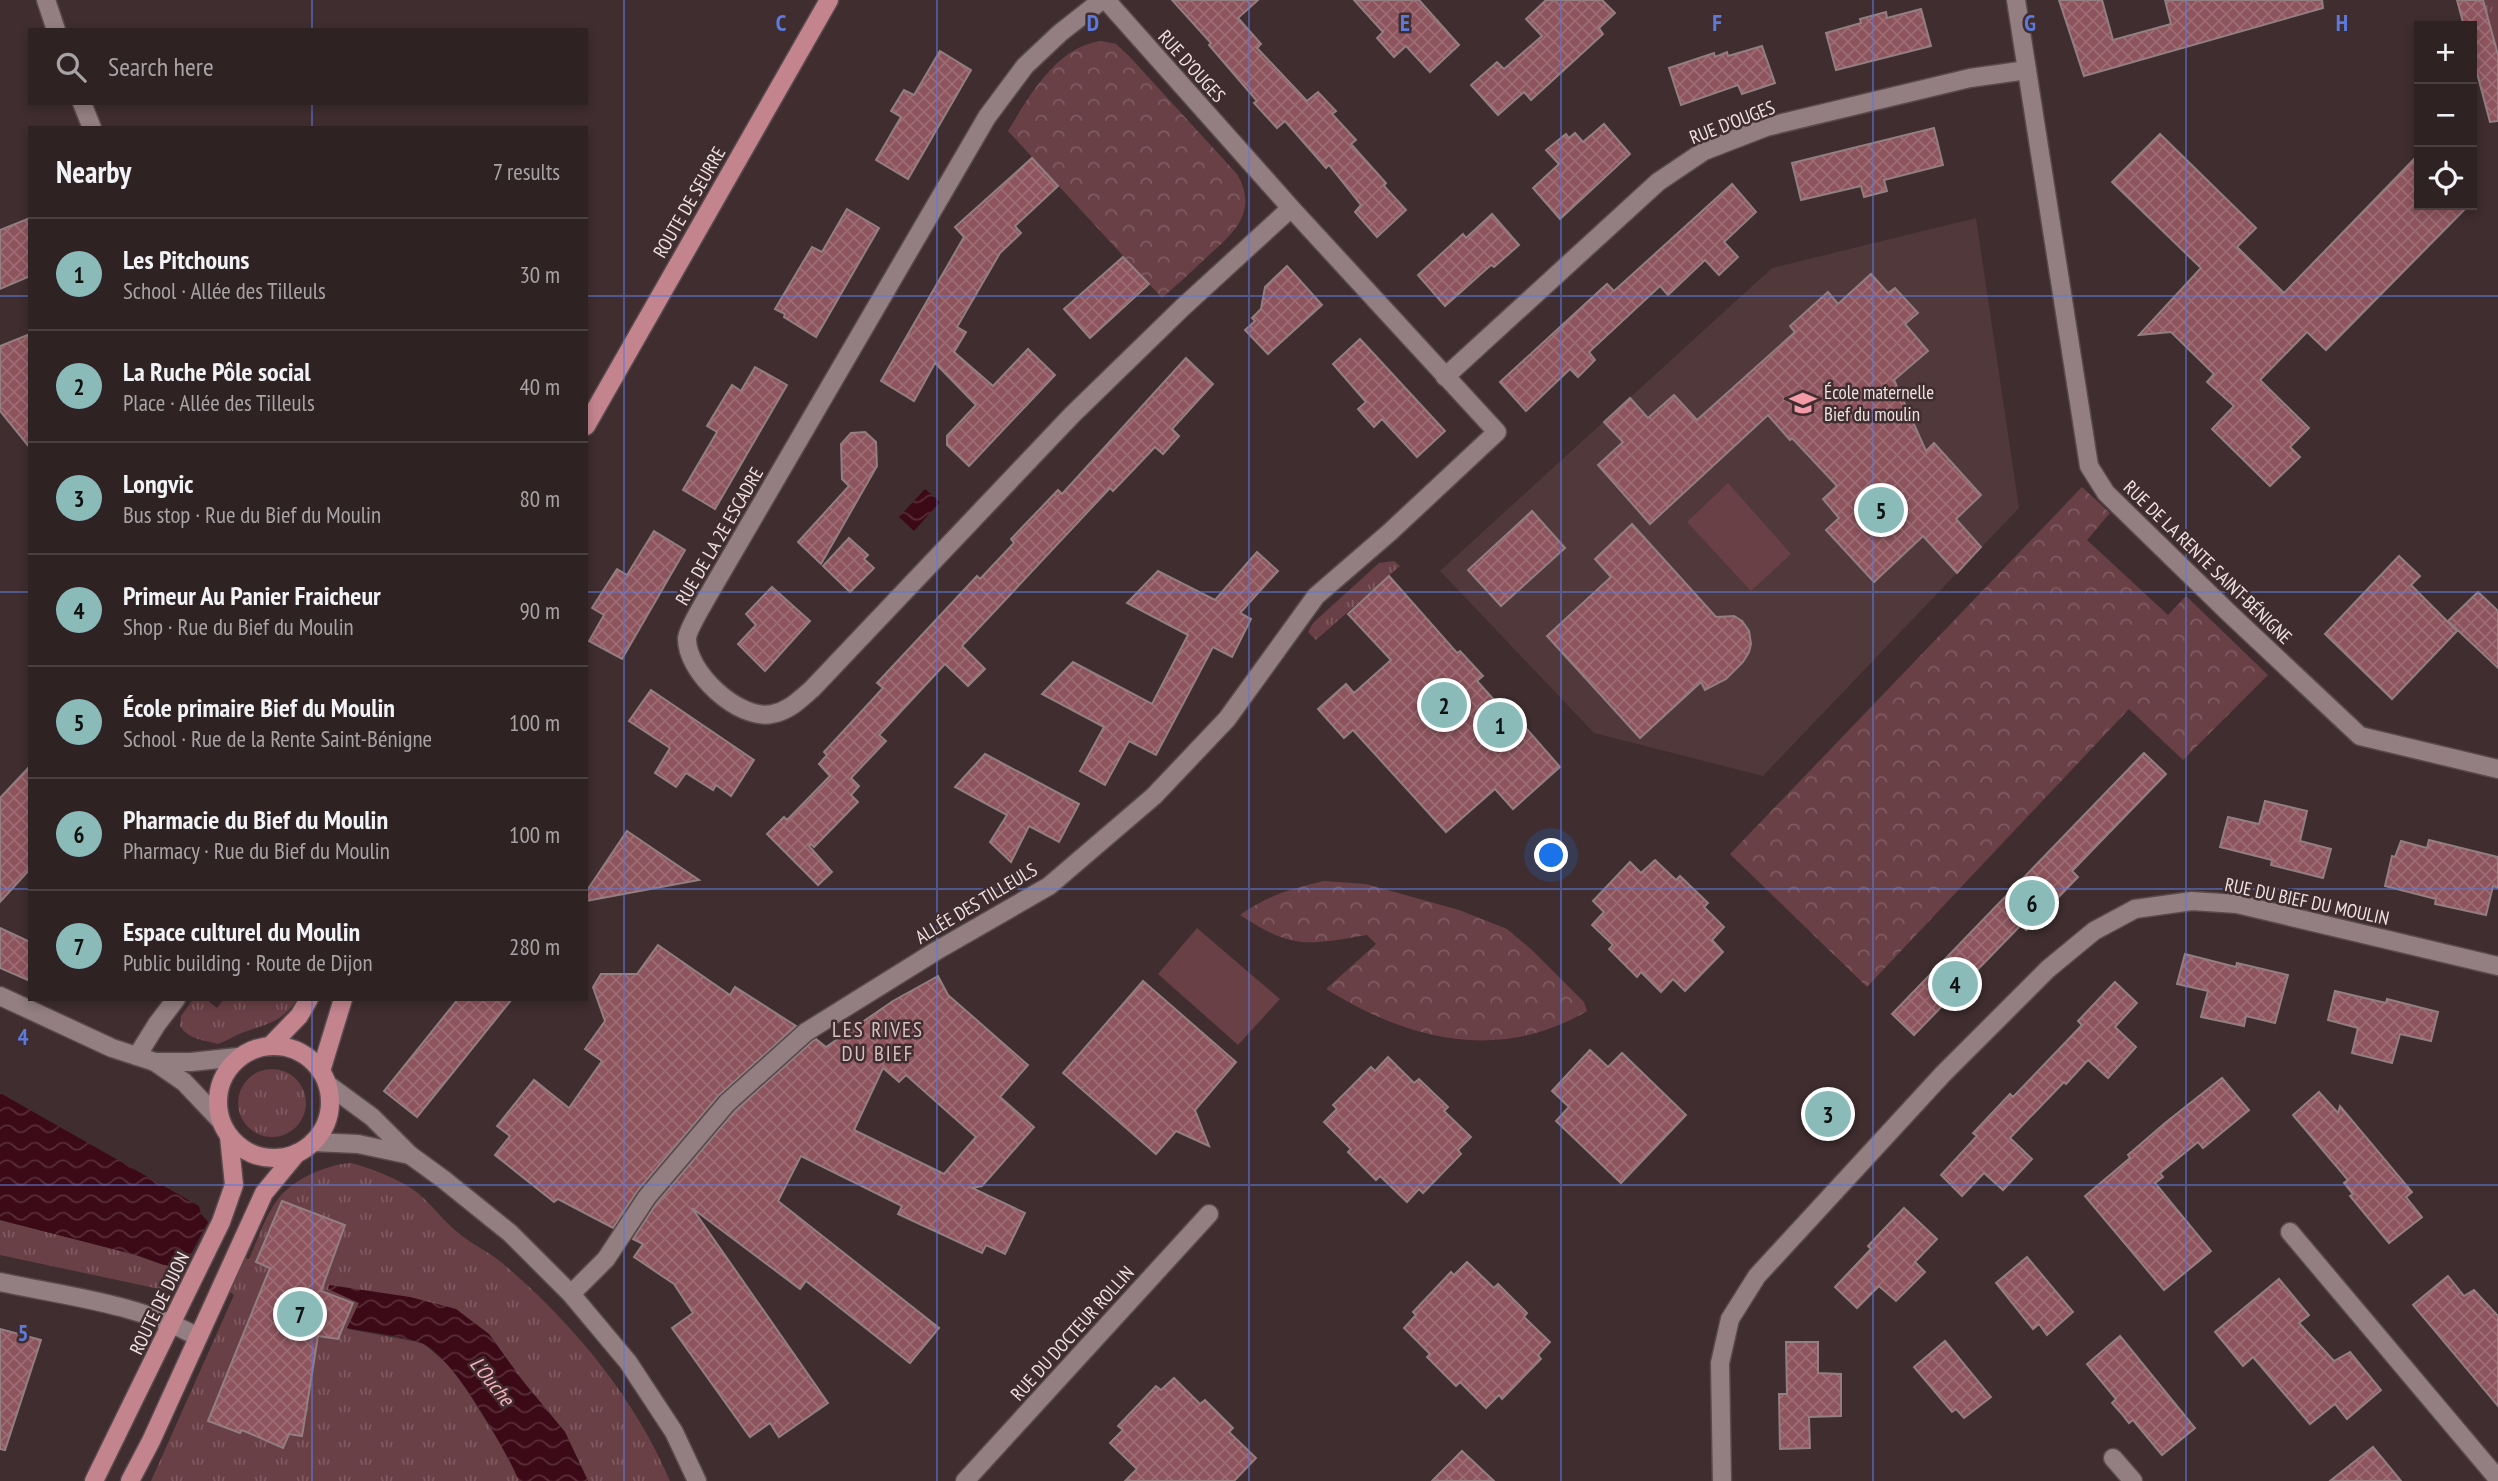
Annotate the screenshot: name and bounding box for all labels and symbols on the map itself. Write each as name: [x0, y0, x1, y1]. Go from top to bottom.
text: C: [776, 8, 787, 37]
text: D: [1087, 8, 1099, 37]
text: E: [1400, 8, 1410, 37]
text: F: [1712, 8, 1722, 37]
text: G: [2024, 8, 2036, 37]
text: H: [2336, 8, 2348, 37]
street label: RUE D'OUGES: [1153, 25, 1231, 107]
street label: RUE D'OUGES: [1686, 95, 1778, 149]
street label: ROUTE DE SEURRE: [648, 142, 730, 262]
place label: École maternelle Bief du moulin: [1824, 380, 1934, 426]
school or university icon: École maternelle Bief du moulin: [1788, 388, 1818, 418]
street label: RUE DE LA 2E ESCADRE: [670, 463, 768, 609]
street label: RUE DE LA RENTE SAINT-BÉNIGNE: [2119, 475, 2297, 649]
pin: 5: [1858, 484, 1904, 536]
pin: 2: [1421, 679, 1467, 731]
pin: 1: [1477, 699, 1523, 751]
your location: [1534, 838, 1568, 872]
street label: ALLÉE DES TILLEULS: [911, 857, 1041, 949]
street label: RUE DU BIEF DU MOULIN: [2223, 872, 2391, 930]
pin: 6: [2009, 877, 2055, 929]
pin: 4: [1932, 958, 1978, 1010]
district label: LES RIVES DU BIEF: [832, 1016, 924, 1067]
text: 4: [18, 1022, 29, 1051]
pin: 3: [1805, 1088, 1851, 1140]
street label: ROUTE DE DIJON: [124, 1248, 194, 1358]
street label: RUE DU DOCTEUR ROLLIN: [1005, 1261, 1139, 1405]
pin: 7: [277, 1288, 323, 1340]
text: 5: [18, 1318, 29, 1347]
water label: L'Ouche: [464, 1351, 521, 1412]

